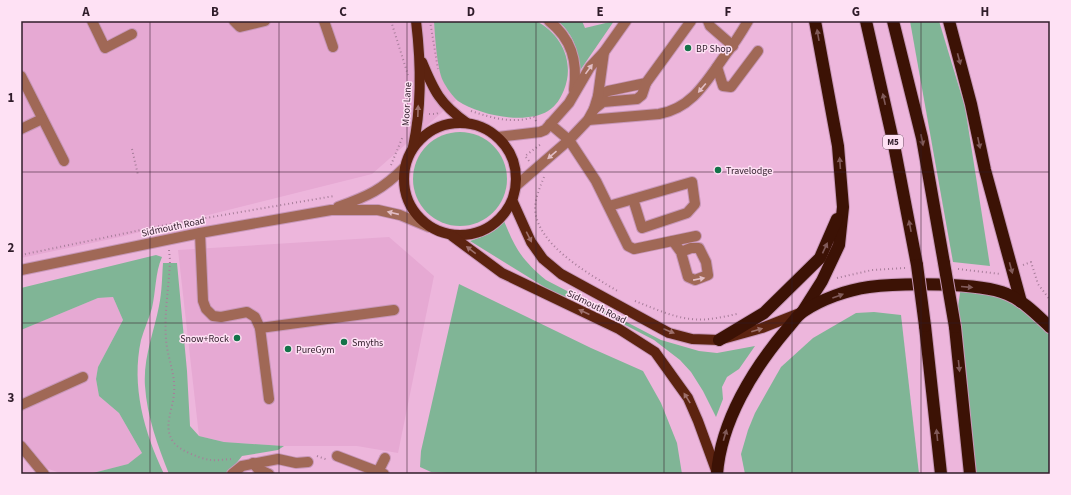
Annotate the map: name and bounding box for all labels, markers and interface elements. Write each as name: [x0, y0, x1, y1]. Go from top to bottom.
text: A: [81, 3, 90, 21]
text: B: [211, 3, 219, 21]
text: C: [339, 3, 347, 21]
text: D: [467, 3, 475, 21]
text: E: [596, 3, 604, 21]
text: F: [725, 3, 732, 21]
text: G: [852, 3, 860, 21]
text: H: [981, 3, 989, 21]
one-way arrow: [814, 29, 820, 42]
place label: BP Shop: [696, 42, 732, 56]
marker: BP Shop: [683, 43, 693, 53]
one-way arrow: [956, 53, 962, 65]
one-way arrow: [585, 64, 593, 75]
street label: Moor Lane: [399, 82, 415, 126]
one-way arrow: [697, 83, 706, 94]
text: 1: [8, 89, 15, 107]
one-way arrow: [880, 93, 886, 105]
one-way arrow: [415, 104, 421, 117]
one-way arrow: [920, 134, 926, 147]
road number: M5: [883, 135, 903, 149]
one-way arrow: [977, 136, 983, 149]
one-way arrow: [546, 150, 557, 159]
one-way arrow: [836, 157, 843, 169]
place label: Travelodge: [726, 164, 772, 178]
marker: Travelodge: [713, 165, 723, 175]
one-way arrow: [386, 210, 399, 216]
street label: Sidmouth Road: [140, 213, 206, 241]
one-way arrow: [906, 220, 912, 233]
one-way arrow: [526, 231, 532, 243]
text: 2: [8, 239, 15, 257]
one-way arrow: [822, 242, 828, 254]
one-way arrow: [465, 245, 476, 254]
one-way arrow: [1009, 262, 1015, 275]
one-way arrow: [693, 275, 705, 281]
one-way arrow: [961, 283, 973, 290]
street label: Sidmouth Road: [564, 286, 629, 327]
one-way arrow: [832, 292, 844, 298]
one-way arrow: [578, 309, 590, 315]
one-way arrow: [750, 326, 763, 332]
one-way arrow: [663, 329, 675, 335]
place label: Snow+Rock: [180, 332, 229, 346]
marker: Snow+Rock: [232, 333, 242, 343]
place label: Smyths: [352, 336, 383, 350]
marker: Smyths: [339, 337, 349, 347]
place label: PureGym: [296, 343, 335, 357]
marker: PureGym: [283, 344, 293, 354]
one-way arrow: [956, 360, 962, 372]
text: 3: [8, 389, 15, 407]
one-way arrow: [684, 392, 691, 404]
one-way arrow: [722, 429, 728, 441]
one-way arrow: [934, 429, 940, 441]

